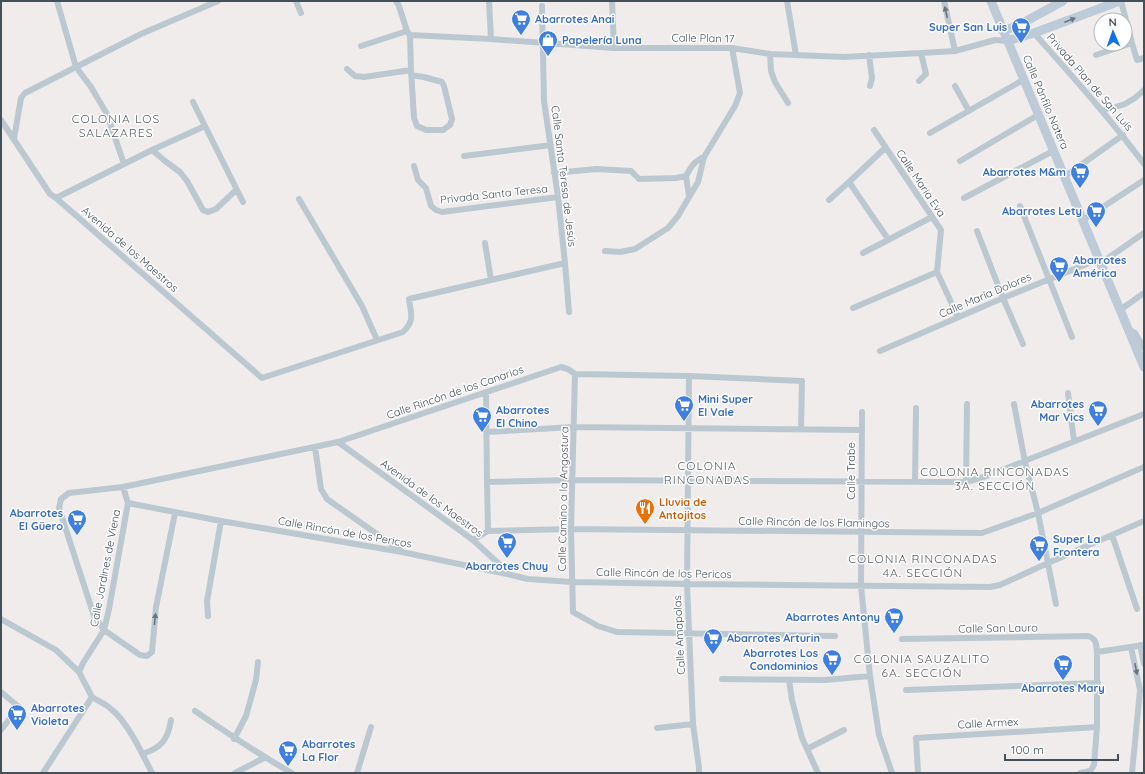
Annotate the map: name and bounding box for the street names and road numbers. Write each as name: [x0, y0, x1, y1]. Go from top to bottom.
street label: Calle Plan 17: [671, 30, 735, 46]
street label: Privada Plan de San Luis: [1044, 30, 1136, 134]
street label: Calle Pánfilo Natera: [1020, 53, 1072, 151]
street label: Calle Santa Teresa de Jesús: [548, 105, 580, 247]
street label: Calle María Eva: [893, 147, 949, 219]
street label: Privada Santa Teresa: [439, 181, 549, 207]
street label: Avenida de los Maestros: [79, 203, 181, 295]
street label: Calle María Dolores: [937, 269, 1033, 321]
street label: Calle Rincón de los Canarios: [385, 362, 525, 422]
street label: Calle Camino a la Angostura: [555, 426, 571, 572]
street label: Calle Trabe: [844, 442, 858, 500]
street label: Avenida de los Maestros: [378, 456, 486, 540]
street label: Calle Jardines de Viena: [87, 508, 123, 628]
street label: Calle Rincón de los Pericos: [277, 513, 413, 551]
street label: Calle Rincón de los Flamingos: [738, 514, 890, 530]
street label: Calle Rincón de los Pericos: [596, 565, 732, 581]
street label: Calle Amapolas: [670, 595, 688, 675]
street label: Calle San Lauro: [958, 620, 1038, 636]
street label: Calle Armex: [957, 714, 1019, 732]

